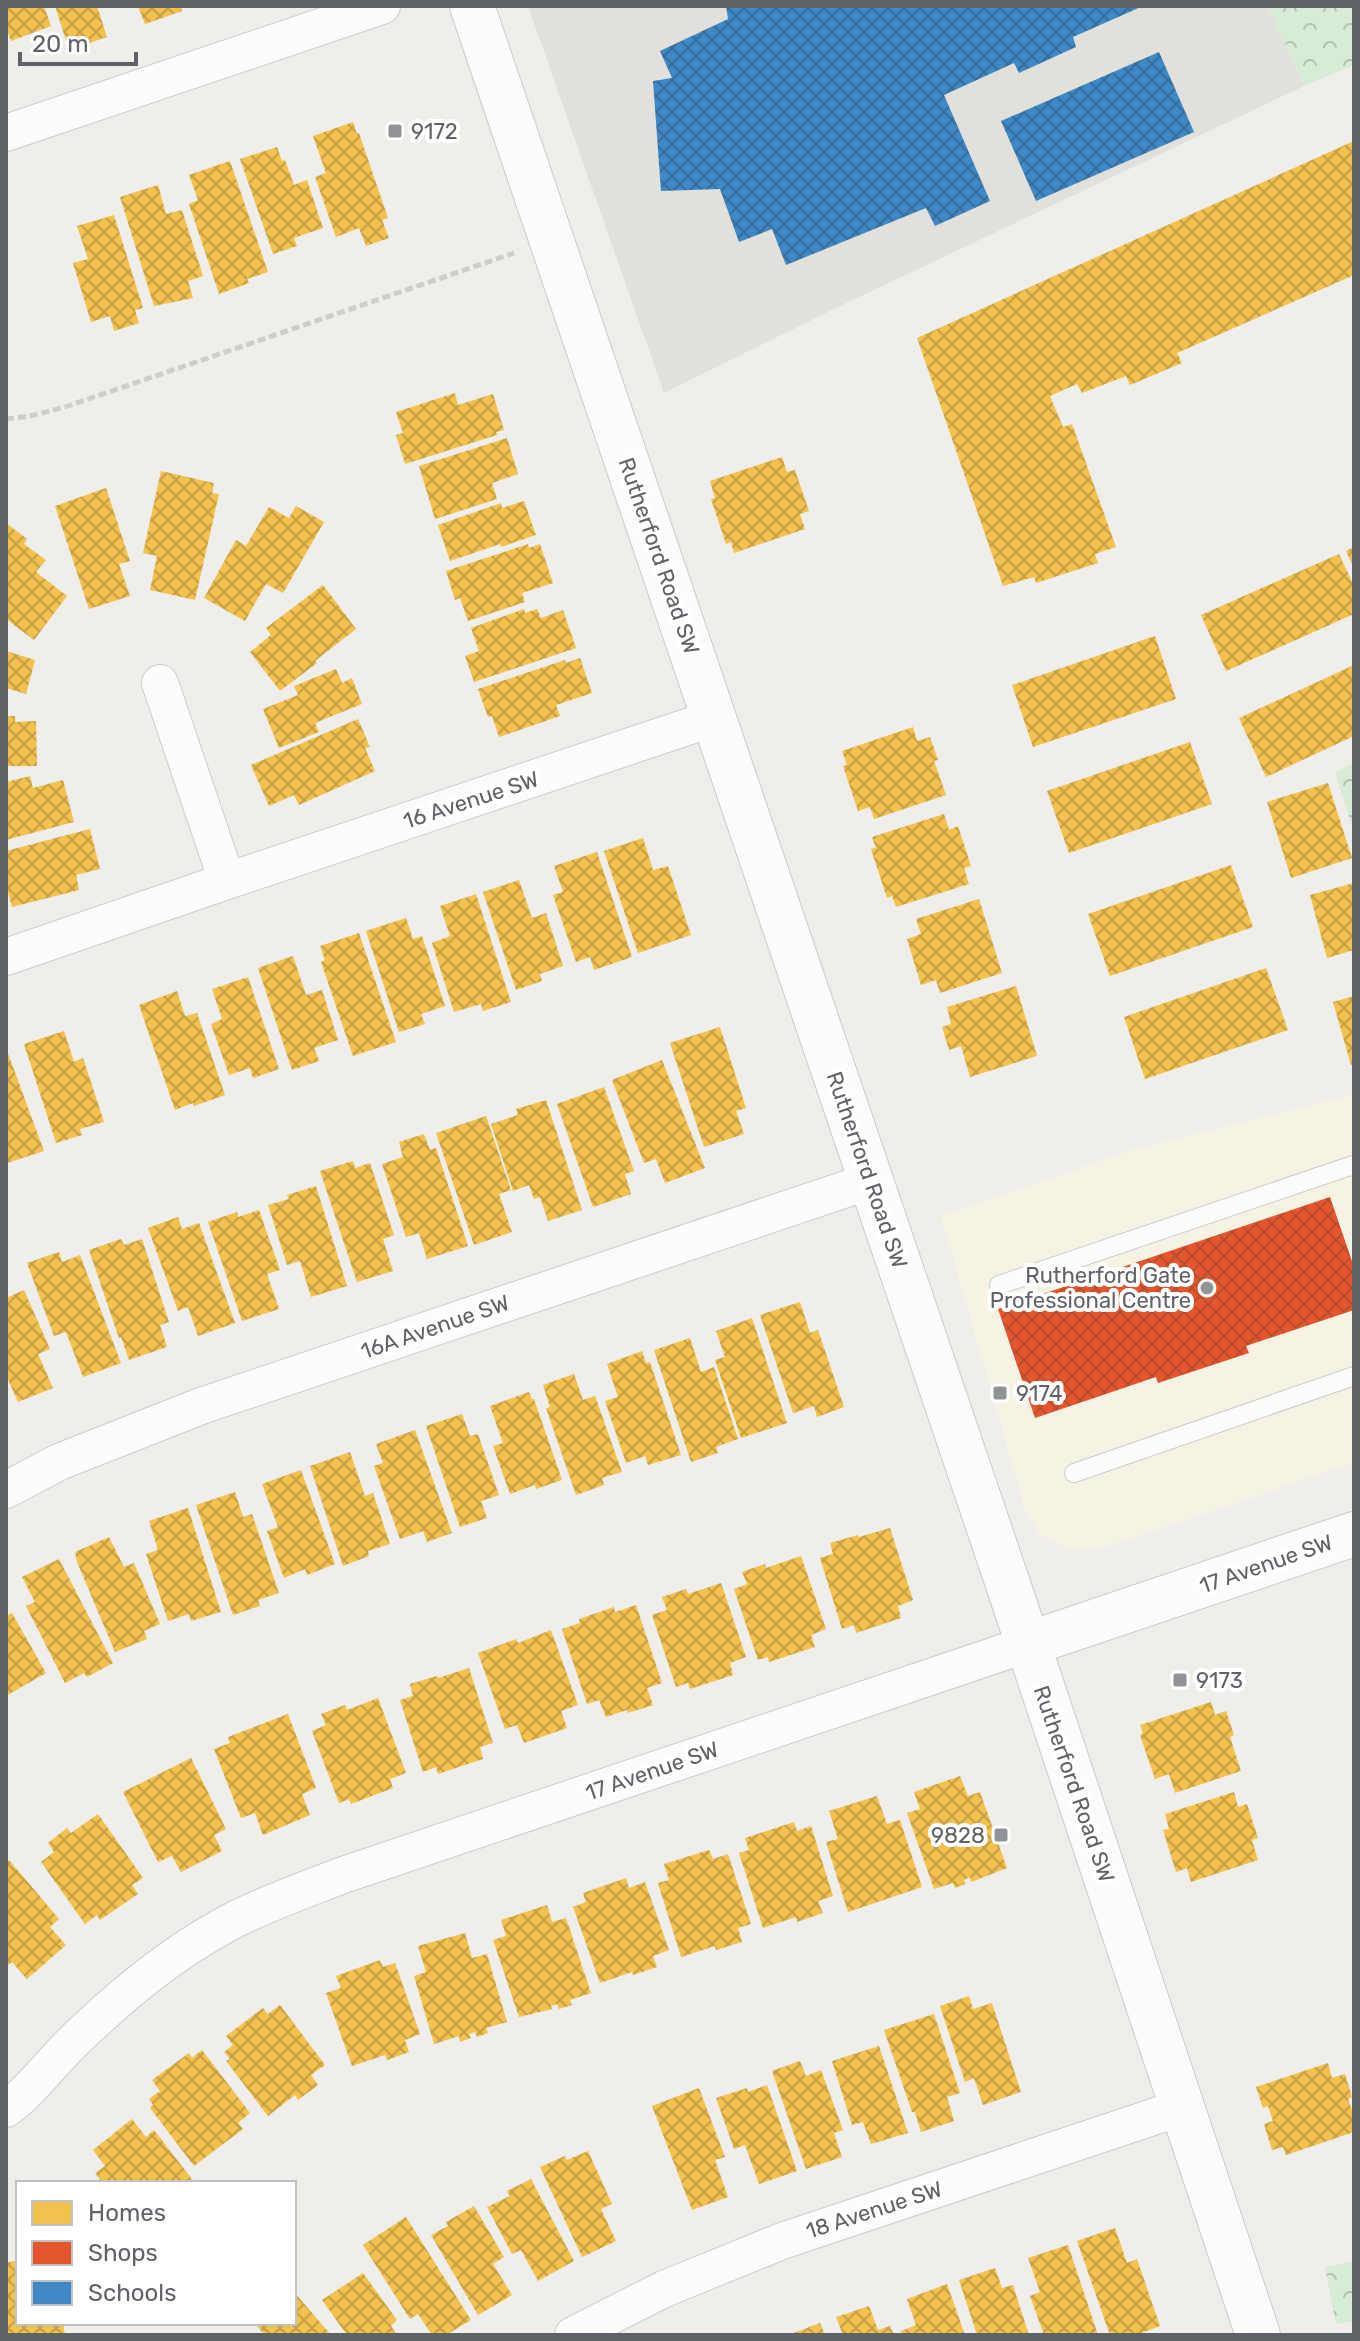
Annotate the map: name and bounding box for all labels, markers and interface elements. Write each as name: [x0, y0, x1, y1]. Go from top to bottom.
scale bar: [20, 16, 136, 66]
text: 20 m: [32, 30, 89, 58]
place label: 9172: [411, 118, 458, 145]
marker: 9172: [386, 122, 404, 140]
street label: Rutherford Road SW: [613, 454, 705, 658]
street label: 16 Avenue SW: [400, 765, 542, 835]
street label: Rutherford Road SW: [821, 1068, 913, 1272]
place label: Rutherford Gate Professional Centre: [990, 1262, 1191, 1314]
marker: Rutherford Gate Professional Centre: [1198, 1279, 1216, 1297]
street label: 16A Avenue SW: [357, 1289, 513, 1365]
place label: 9174: [1016, 1380, 1063, 1407]
marker: 9174: [991, 1384, 1009, 1402]
street label: 17 Avenue SW: [1196, 1529, 1336, 1599]
place label: 9173: [1196, 1667, 1243, 1694]
marker: 9173: [1171, 1671, 1189, 1689]
street label: Rutherford Road SW: [1028, 1682, 1120, 1886]
street label: 17 Avenue SW: [582, 1736, 722, 1806]
place label: 9828: [931, 1822, 985, 1849]
marker: 9828: [992, 1826, 1010, 1844]
street label: 18 Avenue SW: [802, 2175, 946, 2245]
legend: [16, 2181, 296, 2325]
text: Homes: [88, 2199, 166, 2227]
text: Shops: [88, 2239, 158, 2267]
text: Schools: [88, 2279, 176, 2307]

